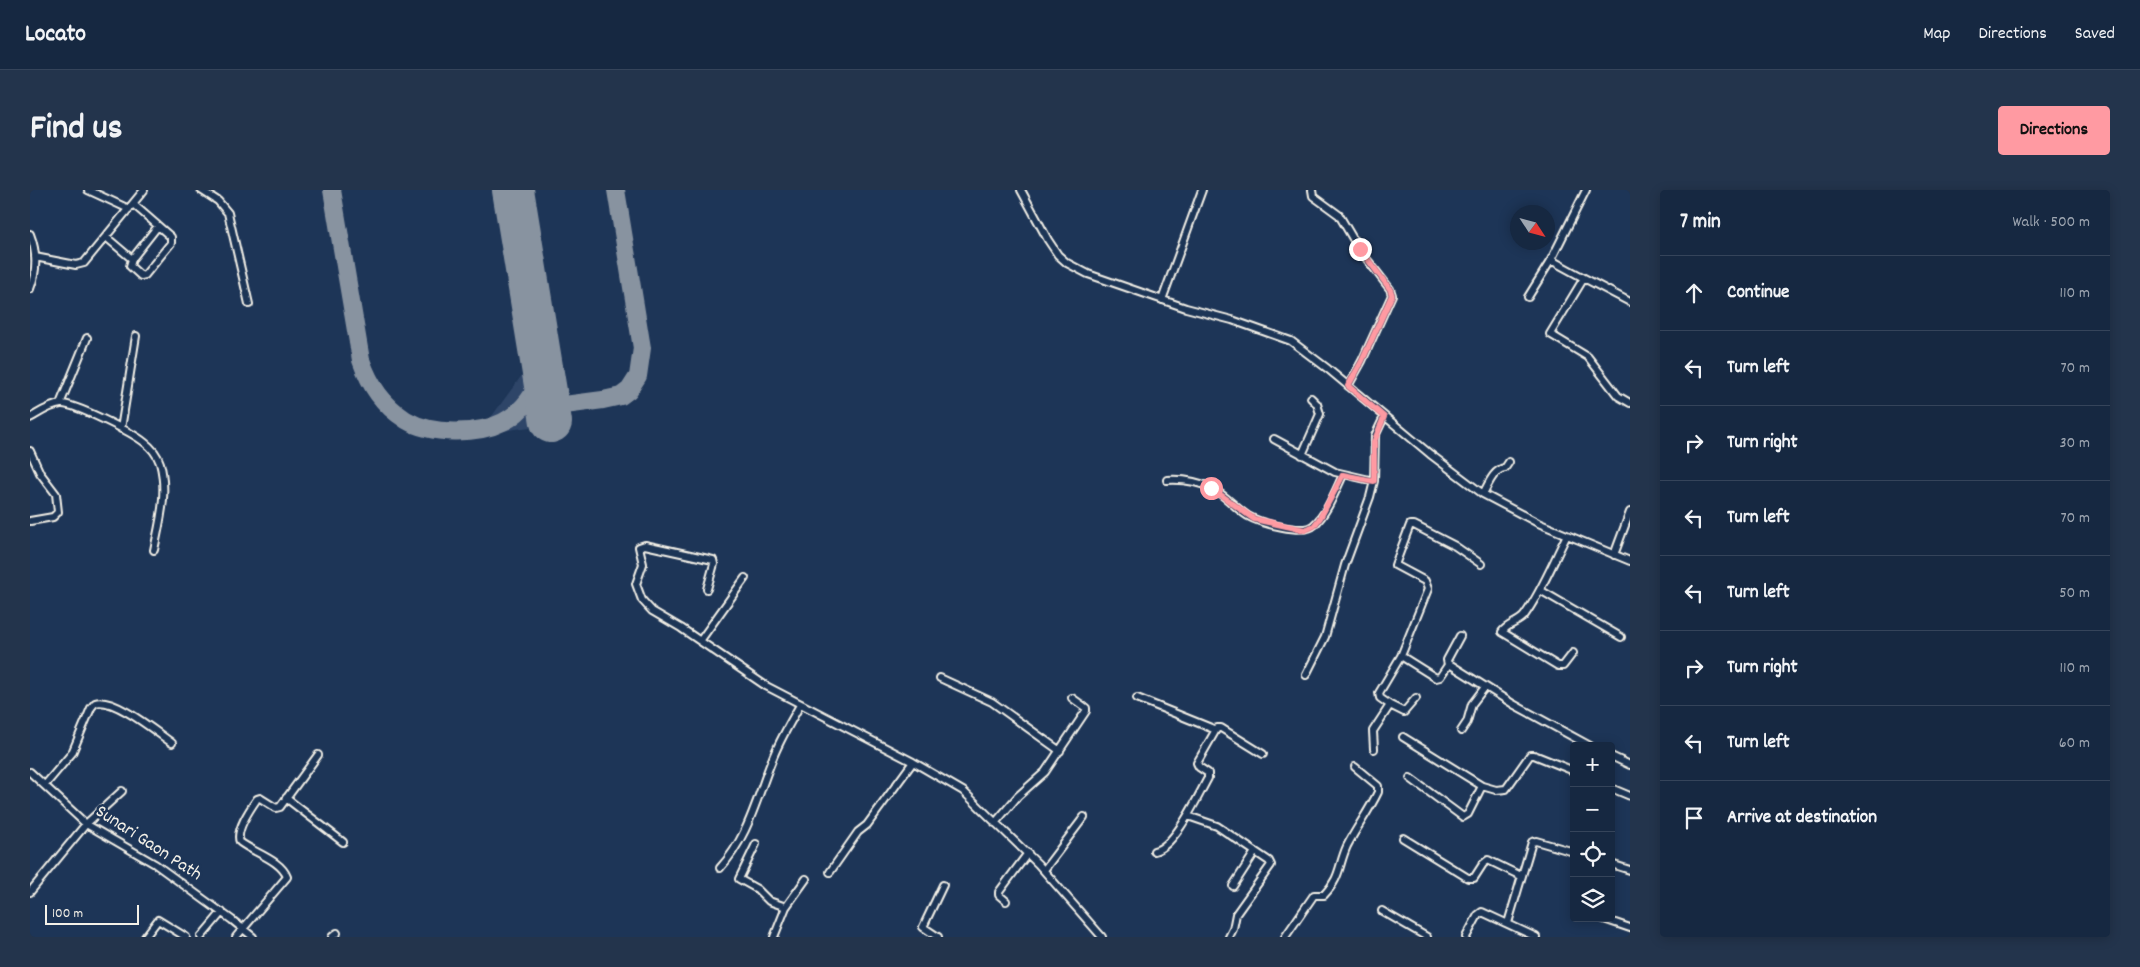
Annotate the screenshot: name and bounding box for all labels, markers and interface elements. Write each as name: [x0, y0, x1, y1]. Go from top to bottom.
text: Locato: [25, 18, 86, 52]
text: Map: [1923, 22, 1950, 47]
text: Directions: [1978, 22, 2047, 47]
text: Saved: [2075, 22, 2115, 47]
text: Find us: [30, 105, 122, 155]
button: Directions: [1998, 106, 2110, 155]
north arrow: [1510, 205, 1555, 250]
text: 7 min: [1680, 208, 1721, 238]
text: Walk · 500 m: [2012, 211, 2090, 234]
route end: [1349, 238, 1372, 261]
icon: ahead: [1680, 279, 1708, 307]
text: Continue: [1727, 280, 1789, 307]
text: 110 m: [2060, 282, 2090, 305]
icon: left: [1680, 354, 1708, 382]
text: Turn left: [1727, 355, 1790, 382]
text: 70 m: [2060, 357, 2090, 380]
icon: right: [1680, 429, 1708, 457]
text: Turn right: [1727, 430, 1798, 457]
text: 30 m: [2060, 432, 2090, 455]
route start: [1200, 477, 1223, 500]
icon: left: [1680, 504, 1708, 532]
text: Turn left: [1727, 505, 1790, 532]
text: 70 m: [2060, 507, 2090, 530]
icon: left: [1680, 579, 1708, 607]
text: Turn left: [1727, 580, 1790, 607]
text: 50 m: [2059, 582, 2090, 605]
icon: right: [1680, 654, 1708, 682]
text: Turn right: [1727, 655, 1798, 682]
text: 110 m: [2060, 657, 2090, 680]
icon: left: [1680, 729, 1708, 757]
text: Turn left: [1727, 730, 1790, 757]
text: 60 m: [2059, 732, 2090, 755]
map controls: [1570, 742, 1615, 922]
button: +: [1570, 742, 1615, 787]
button: −: [1570, 787, 1615, 832]
street label: Sunari Gaon Path: [89, 799, 207, 889]
icon: arrive: [1680, 804, 1708, 832]
text: Arrive at destination: [1727, 805, 1877, 832]
button: locate: [1570, 832, 1615, 877]
button: layers: [1570, 877, 1615, 922]
scale bar: [45, 902, 139, 925]
text: 100 m: [52, 904, 83, 924]

